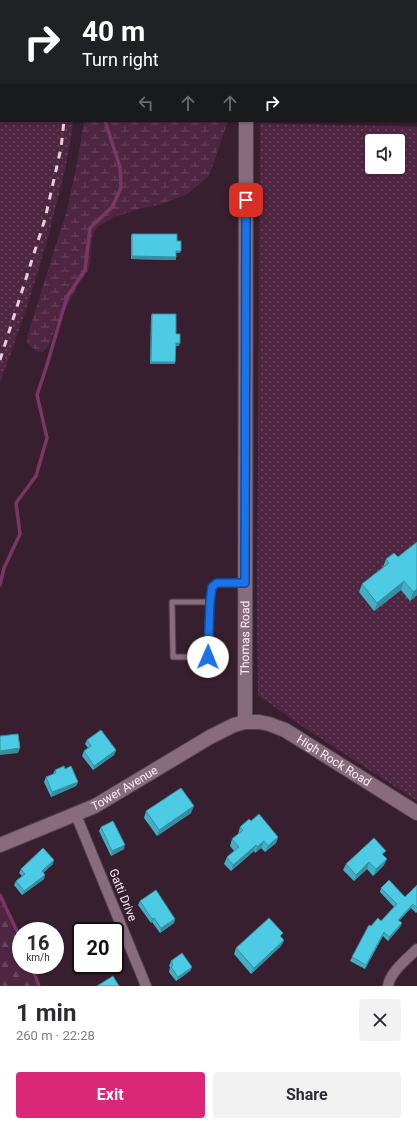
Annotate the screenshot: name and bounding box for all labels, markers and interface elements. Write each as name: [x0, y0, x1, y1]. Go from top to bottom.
text: 40 m: [82, 15, 145, 48]
icon: right: [16, 16, 68, 68]
text: Turn right: [82, 49, 159, 70]
icon: left: [135, 92, 157, 114]
icon: ahead: [177, 92, 199, 114]
icon: ahead: [219, 92, 241, 114]
icon: right: [261, 92, 283, 114]
map controls: [365, 134, 405, 174]
button: sound: [365, 134, 405, 174]
pin: [229, 183, 263, 217]
icon: arrive: [235, 189, 257, 211]
street label: Thomas Road: [238, 601, 252, 675]
position arrow: [187, 636, 229, 678]
street label: High Rock Road: [294, 732, 374, 789]
street label: Tower Avenue: [89, 763, 160, 814]
street label: Gatti Drive: [106, 867, 140, 923]
speed limit sign: 20: [72, 922, 124, 974]
text: 16: [27, 931, 49, 955]
text: km/h: [26, 952, 50, 963]
text: 1 min: [16, 999, 76, 1027]
button: close: [359, 999, 401, 1041]
text: 260 m · 22:28: [16, 1028, 95, 1043]
button: Exit: [16, 1072, 205, 1118]
button: Share: [213, 1072, 401, 1118]

